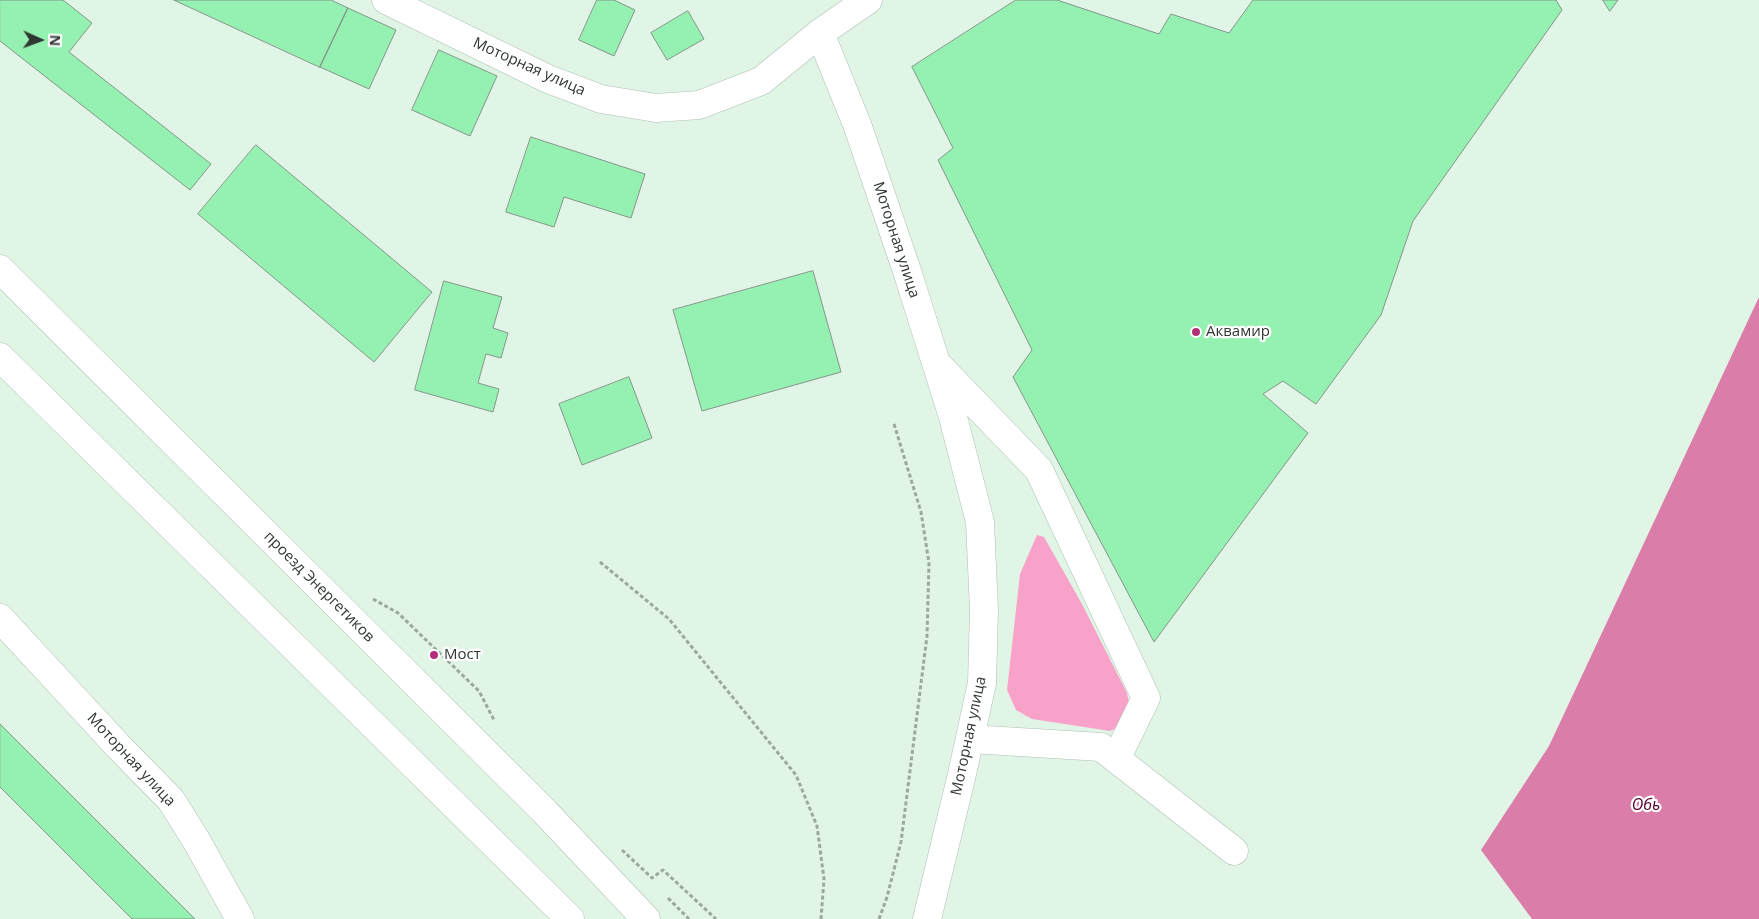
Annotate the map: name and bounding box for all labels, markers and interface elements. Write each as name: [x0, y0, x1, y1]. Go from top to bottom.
north arrow: [15, 15, 65, 65]
street label: Моторная улица: [470, 34, 588, 100]
text: N: [46, 35, 65, 47]
street label: Моторная улица: [869, 180, 923, 300]
place label: Аквамир: [1206, 323, 1270, 341]
marker: Аквамир: [1190, 326, 1202, 338]
street label: проезд Энергетиков: [260, 528, 378, 646]
place label: Мост: [444, 646, 481, 664]
marker: Мост: [428, 649, 440, 661]
street label: Моторная улица: [948, 675, 990, 797]
street label: Моторная улица: [83, 710, 179, 810]
water label: Обь: [1632, 795, 1660, 815]

